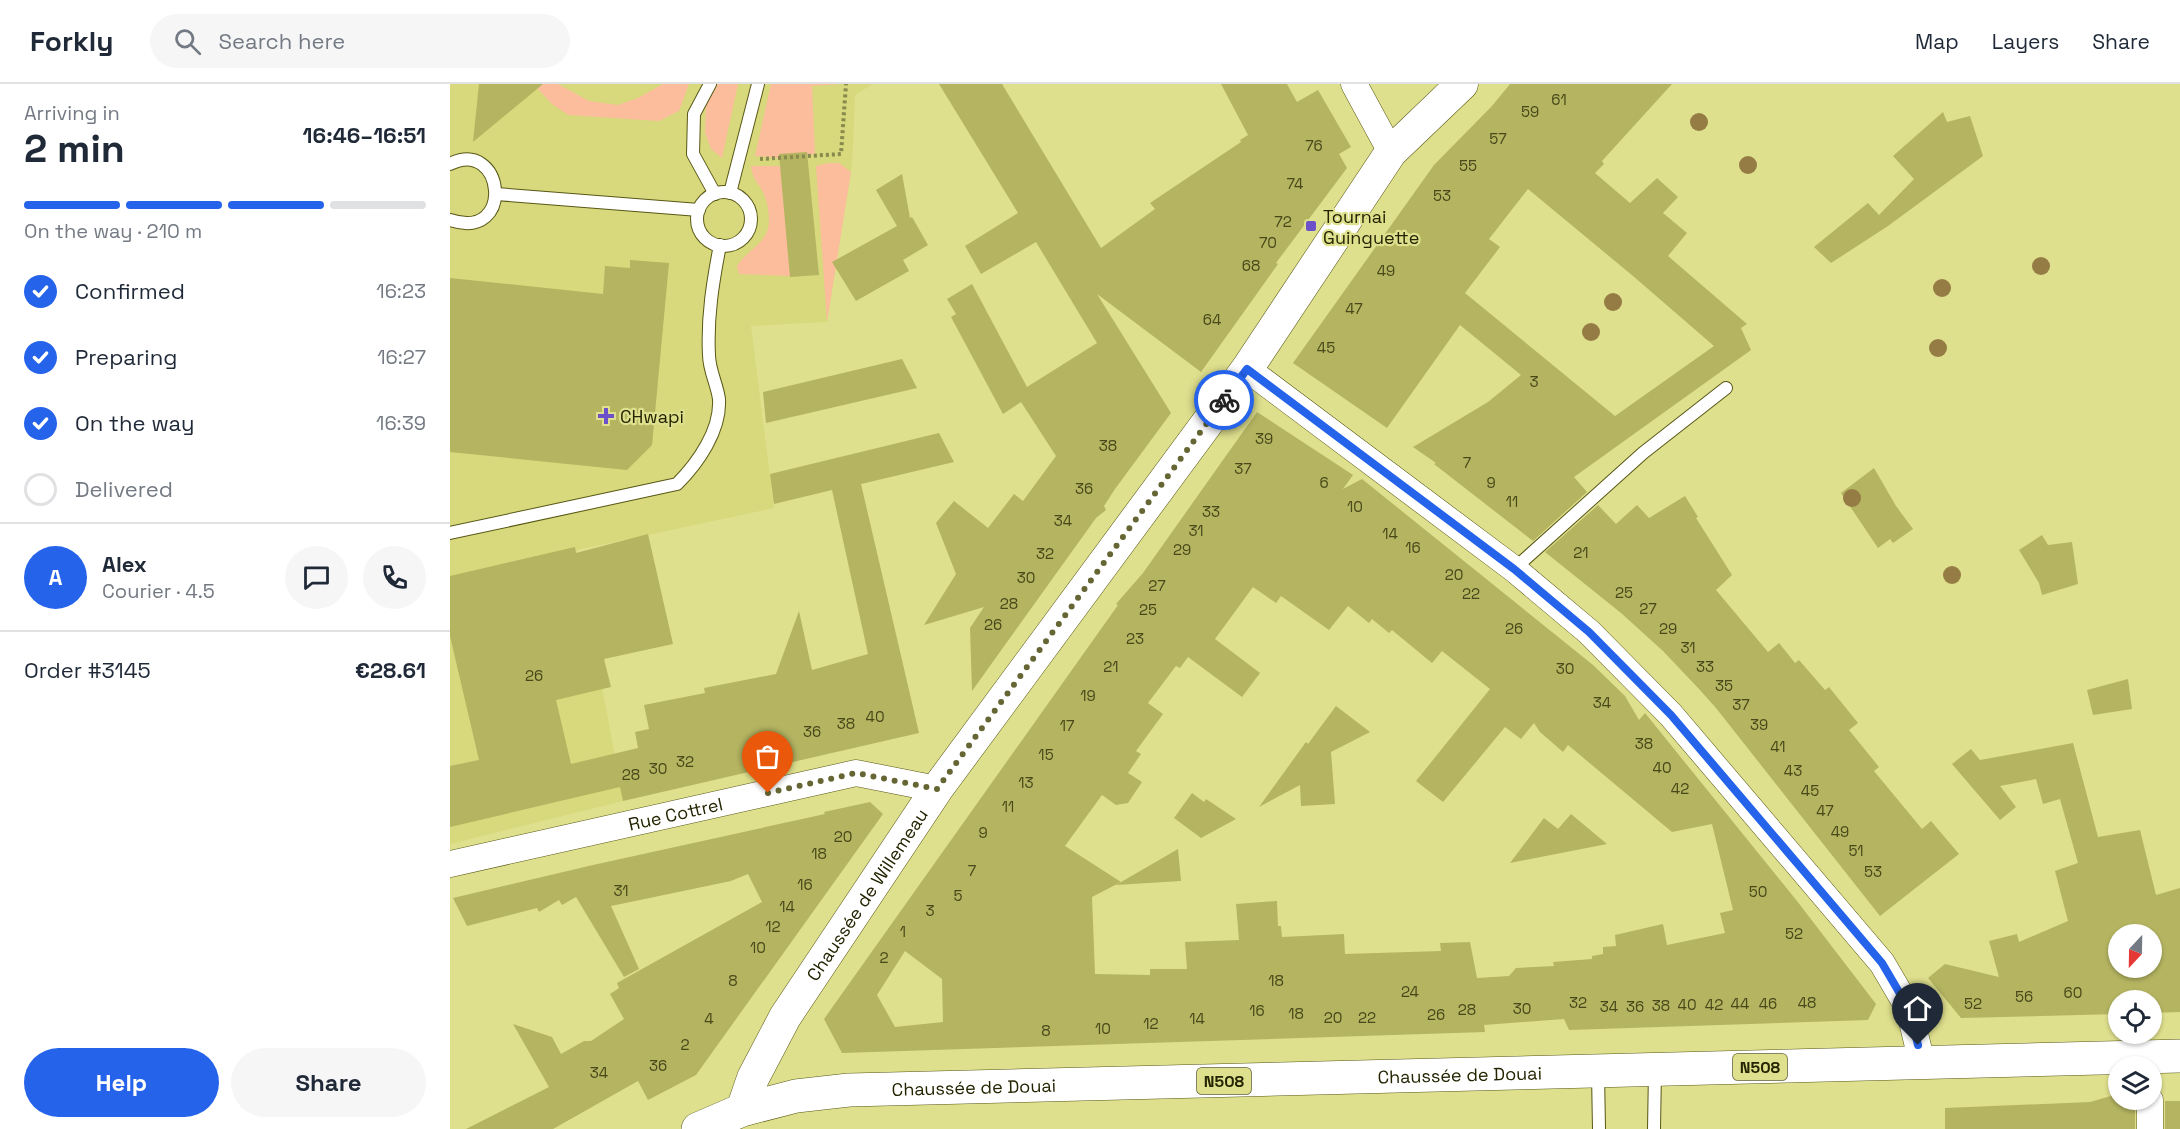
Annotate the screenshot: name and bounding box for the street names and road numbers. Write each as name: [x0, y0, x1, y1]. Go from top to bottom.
street label: Rue Cottrel: [626, 792, 725, 835]
street label: Chaussée de Willemeau: [801, 804, 932, 985]
road number: N508: [1733, 1054, 1787, 1080]
street label: Chaussée de Douai: [1377, 1061, 1542, 1088]
road number: N508: [1197, 1068, 1251, 1094]
street label: Chaussée de Douai: [891, 1073, 1056, 1100]

